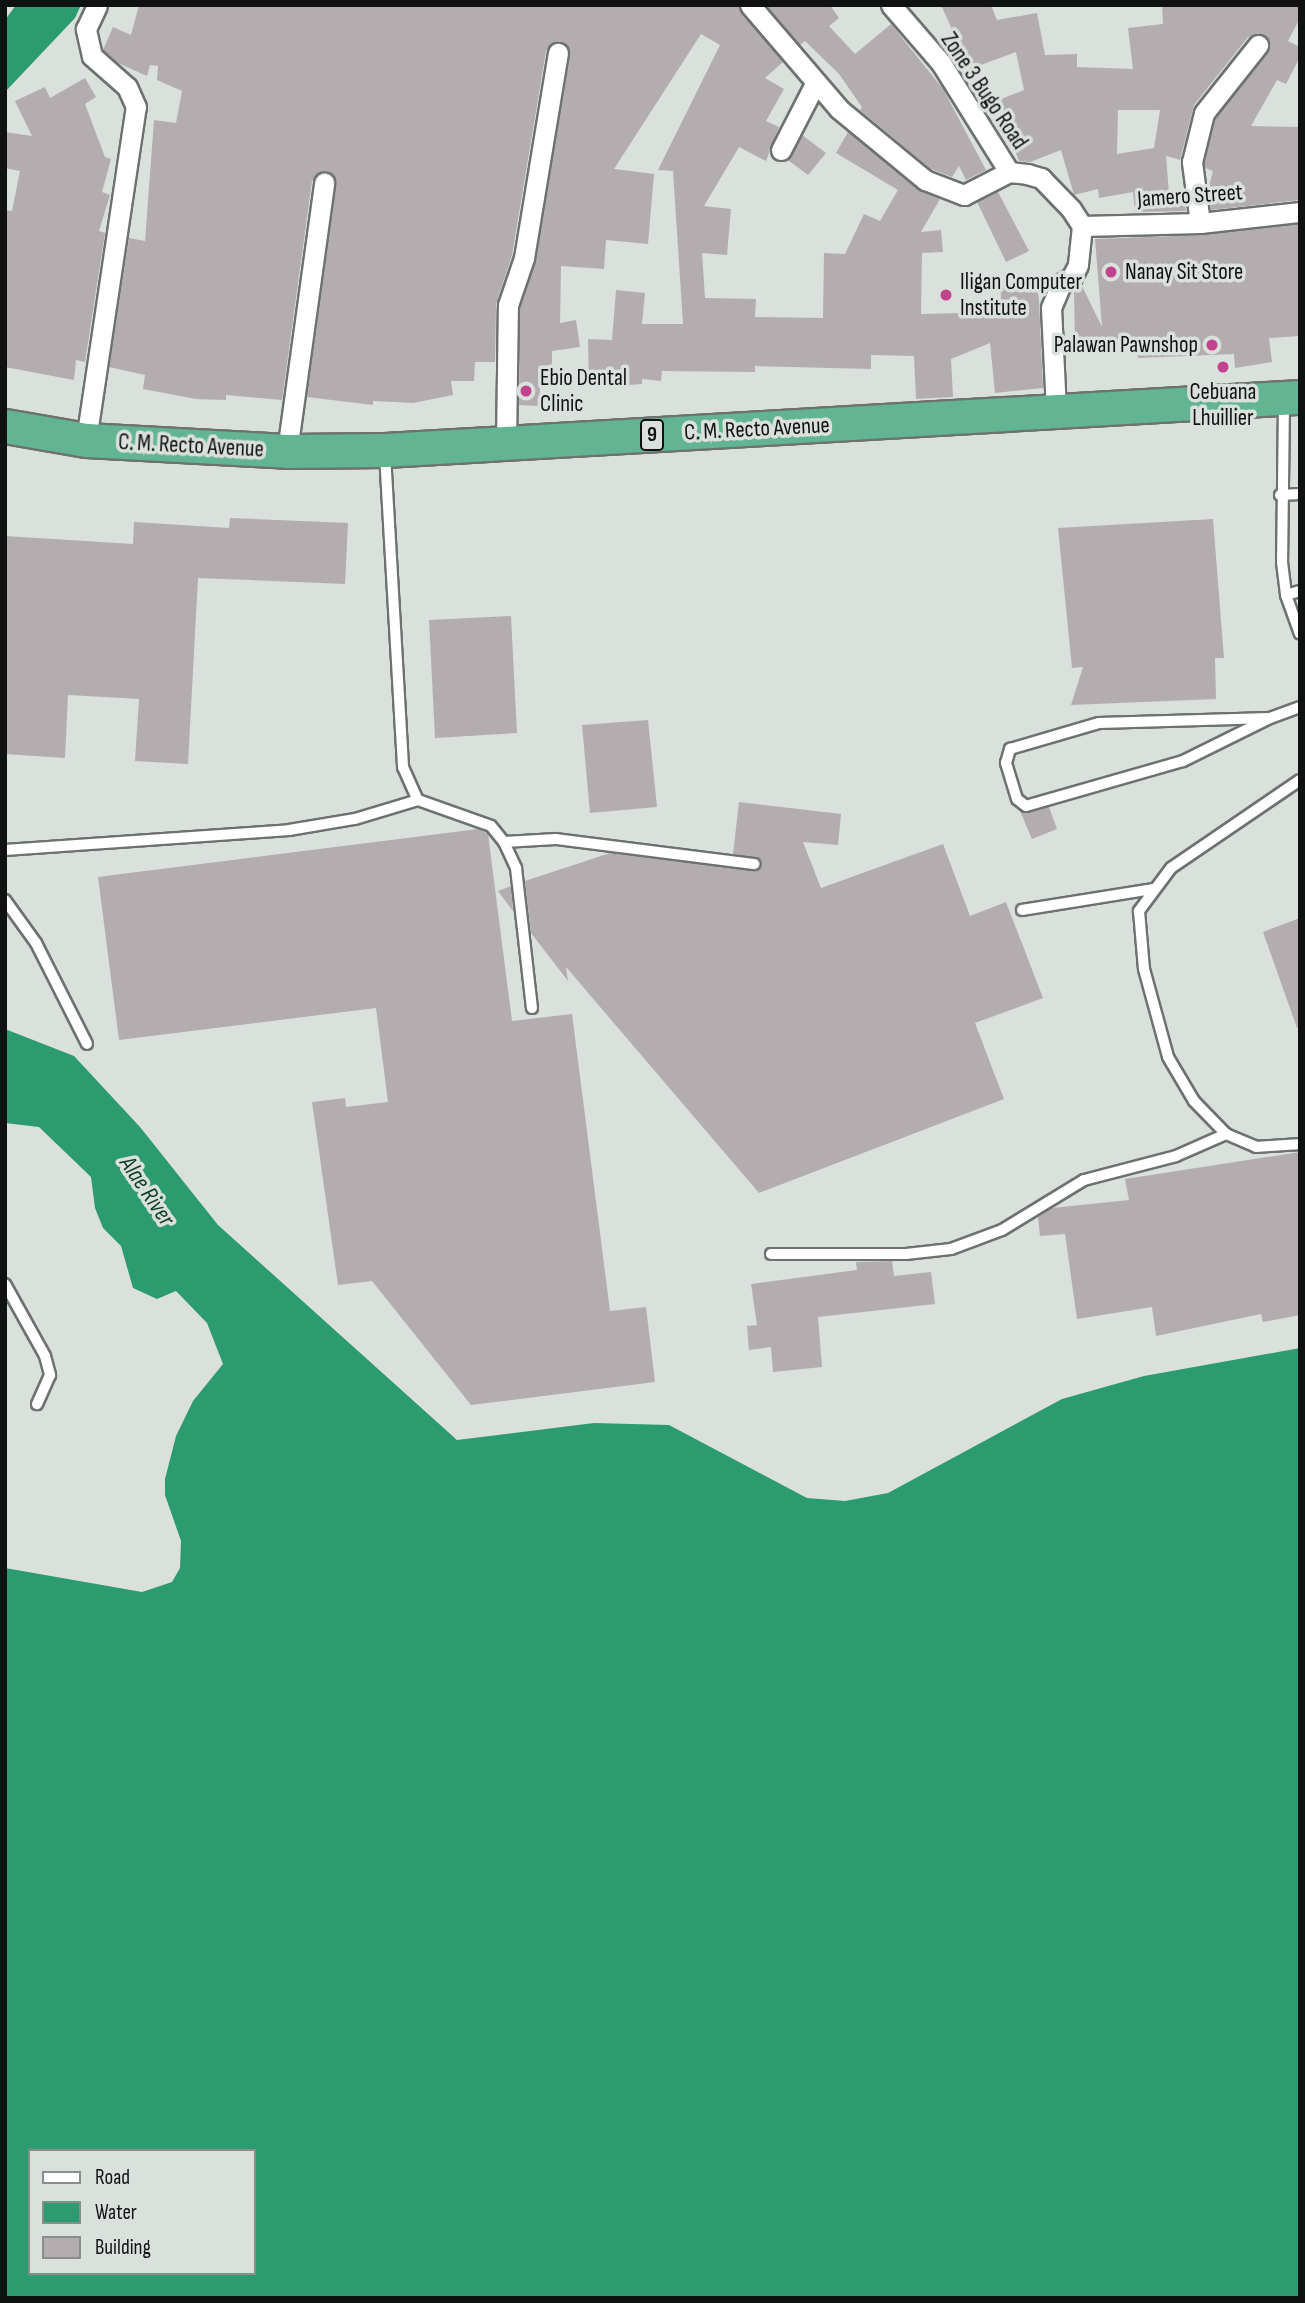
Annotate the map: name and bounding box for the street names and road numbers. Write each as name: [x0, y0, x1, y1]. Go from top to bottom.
street label: Zone 3 Bugo Road: [935, 27, 1033, 155]
street label: Jamero Street: [1136, 179, 1244, 213]
street label: C. M. Recto Avenue: [684, 411, 830, 447]
road number: 9: [640, 418, 664, 452]
street label: C. M. Recto Avenue: [118, 428, 264, 464]

